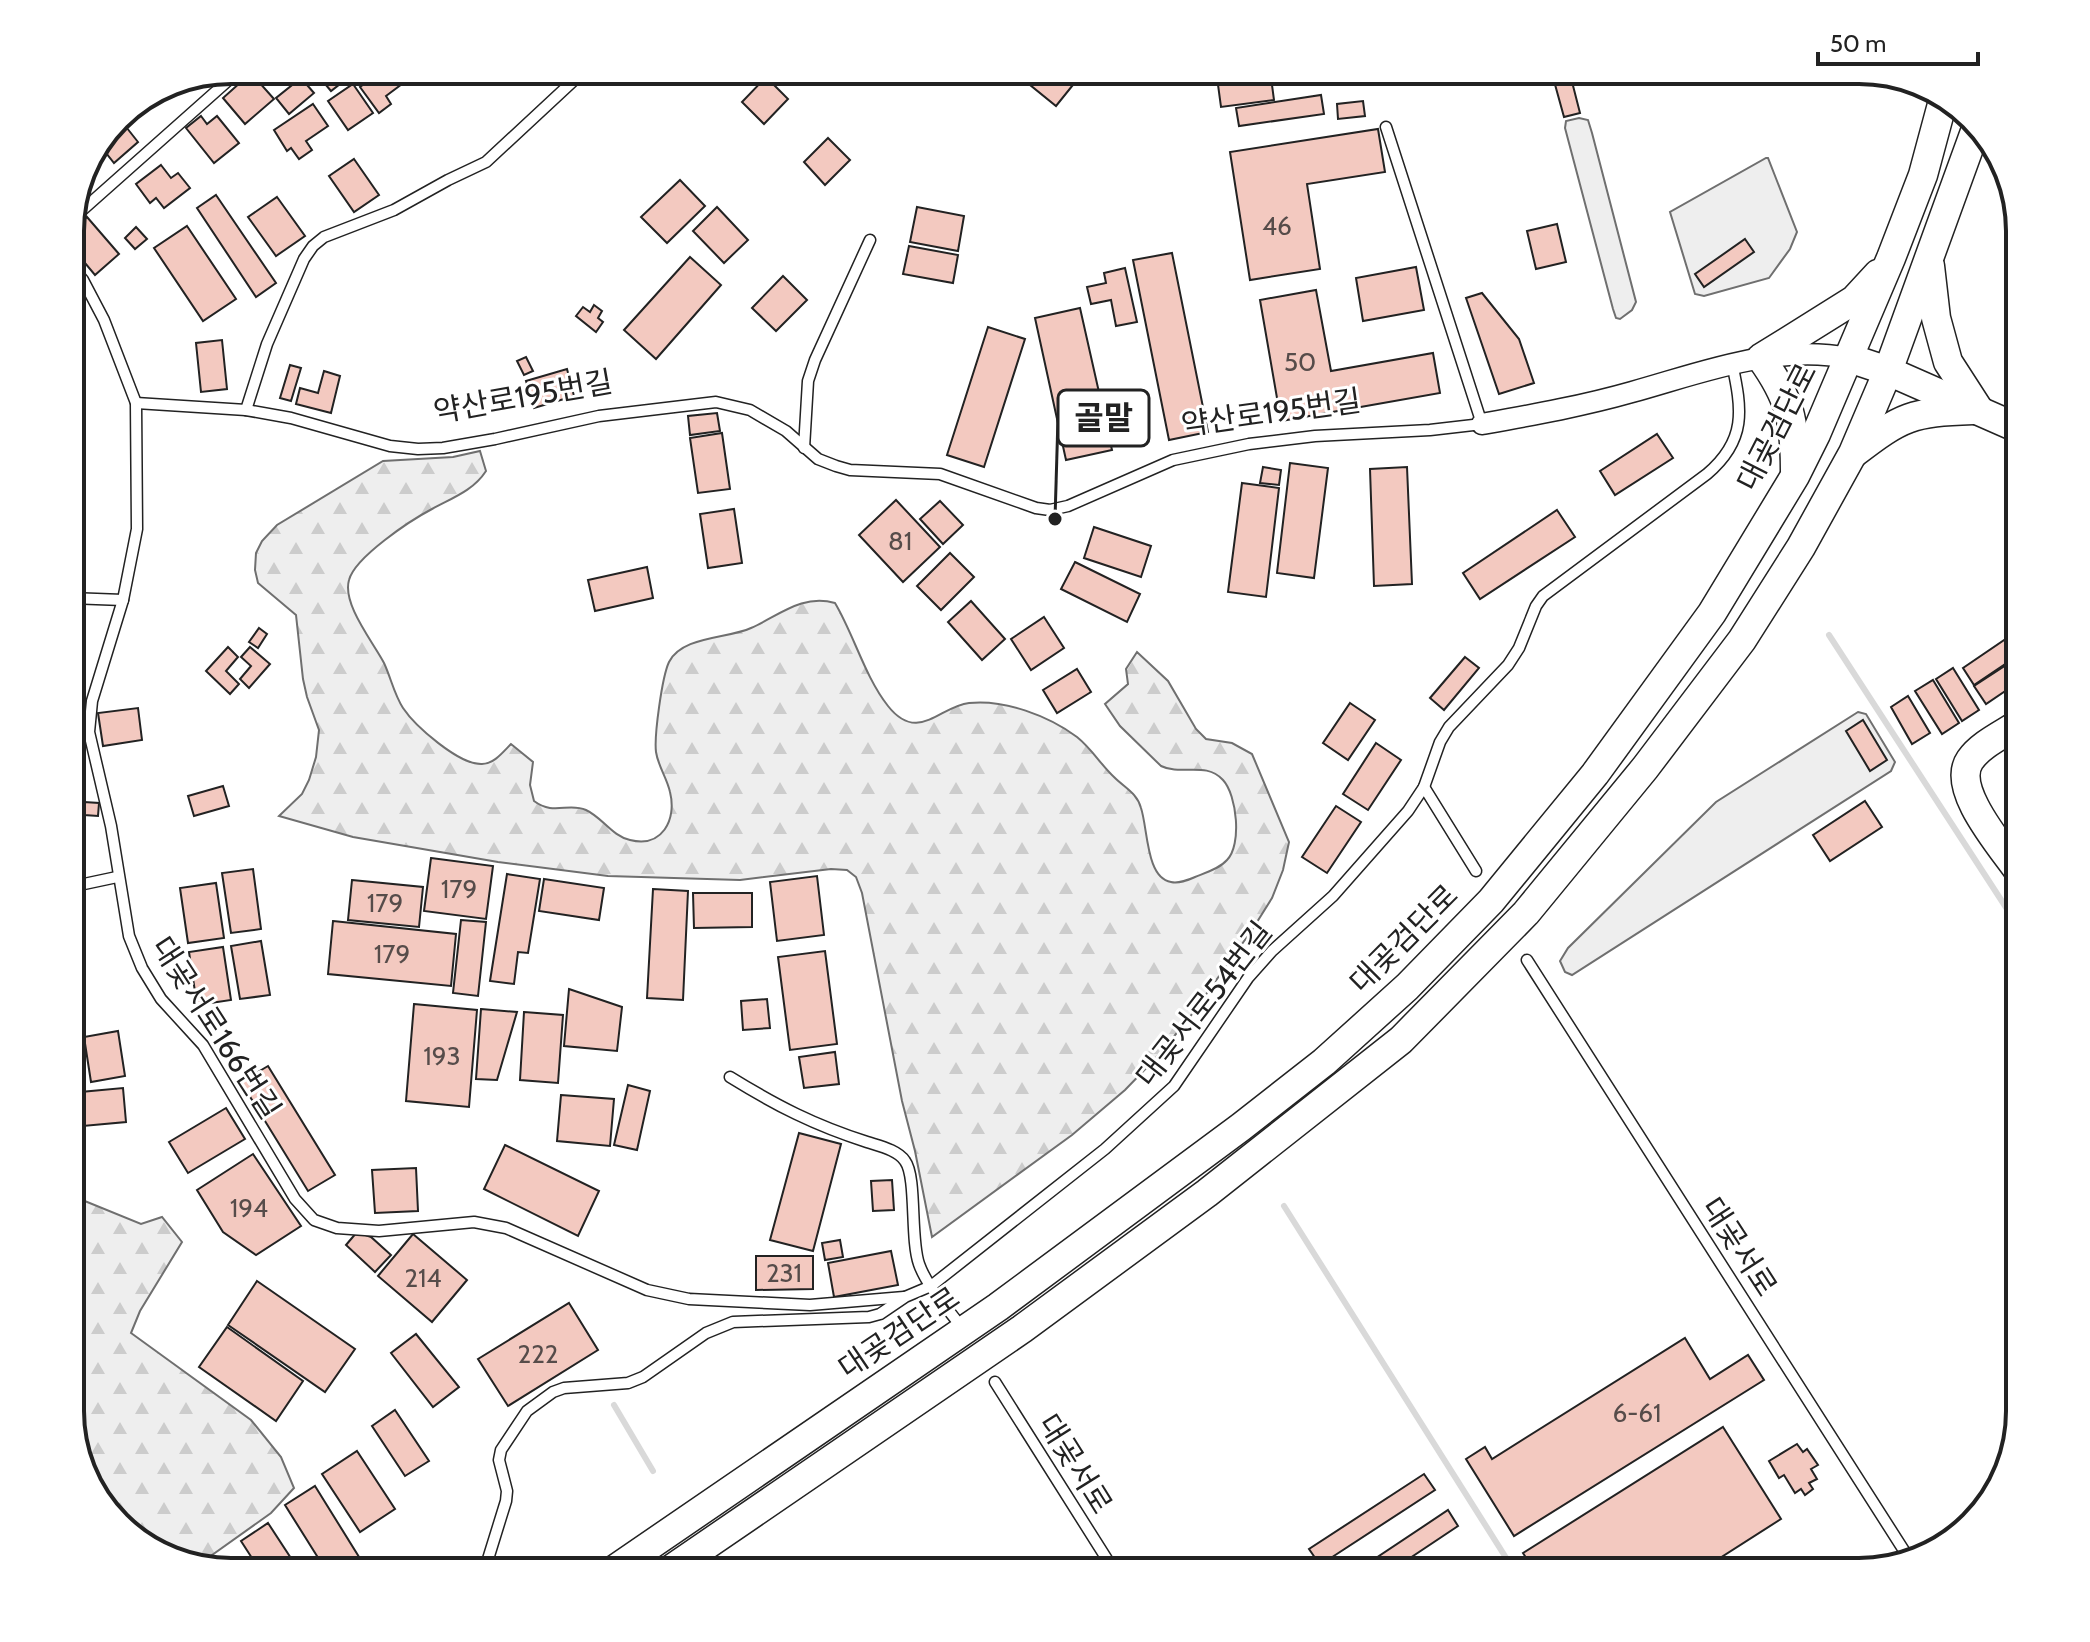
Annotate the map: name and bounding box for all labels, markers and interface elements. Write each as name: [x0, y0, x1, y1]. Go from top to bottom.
scale bar: [1818, 16, 1978, 66]
text: 50 m: [1830, 29, 1886, 58]
house number: 46: [1262, 210, 1292, 242]
house number: 50: [1284, 346, 1316, 378]
street label: 대곶검단로: [1729, 357, 1824, 497]
street label: 약산로195번길: [431, 363, 615, 430]
street label: 약산로195번길: [1179, 382, 1363, 443]
callout: 골말: [1058, 390, 1149, 446]
text: 골말: [1075, 398, 1133, 437]
house number: 81: [888, 525, 912, 557]
house number: 179: [441, 873, 477, 905]
street label: 대곶검단로: [1342, 877, 1466, 1001]
house number: 179: [367, 887, 403, 919]
street label: 대곶서로54번길: [1128, 914, 1279, 1094]
street label: 대곶서로166번길: [144, 930, 289, 1126]
house number: 179: [374, 938, 410, 970]
house number: 193: [423, 1040, 461, 1072]
street label: 대곶서로: [1694, 1190, 1785, 1303]
house number: 194: [230, 1192, 268, 1224]
house number: 231: [766, 1257, 802, 1289]
house number: 214: [404, 1262, 442, 1294]
street label: 대곶검단로: [831, 1279, 966, 1387]
house number: 222: [518, 1338, 558, 1370]
house number: 6-61: [1613, 1397, 1661, 1429]
street label: 대곶서로: [1030, 1407, 1120, 1520]

